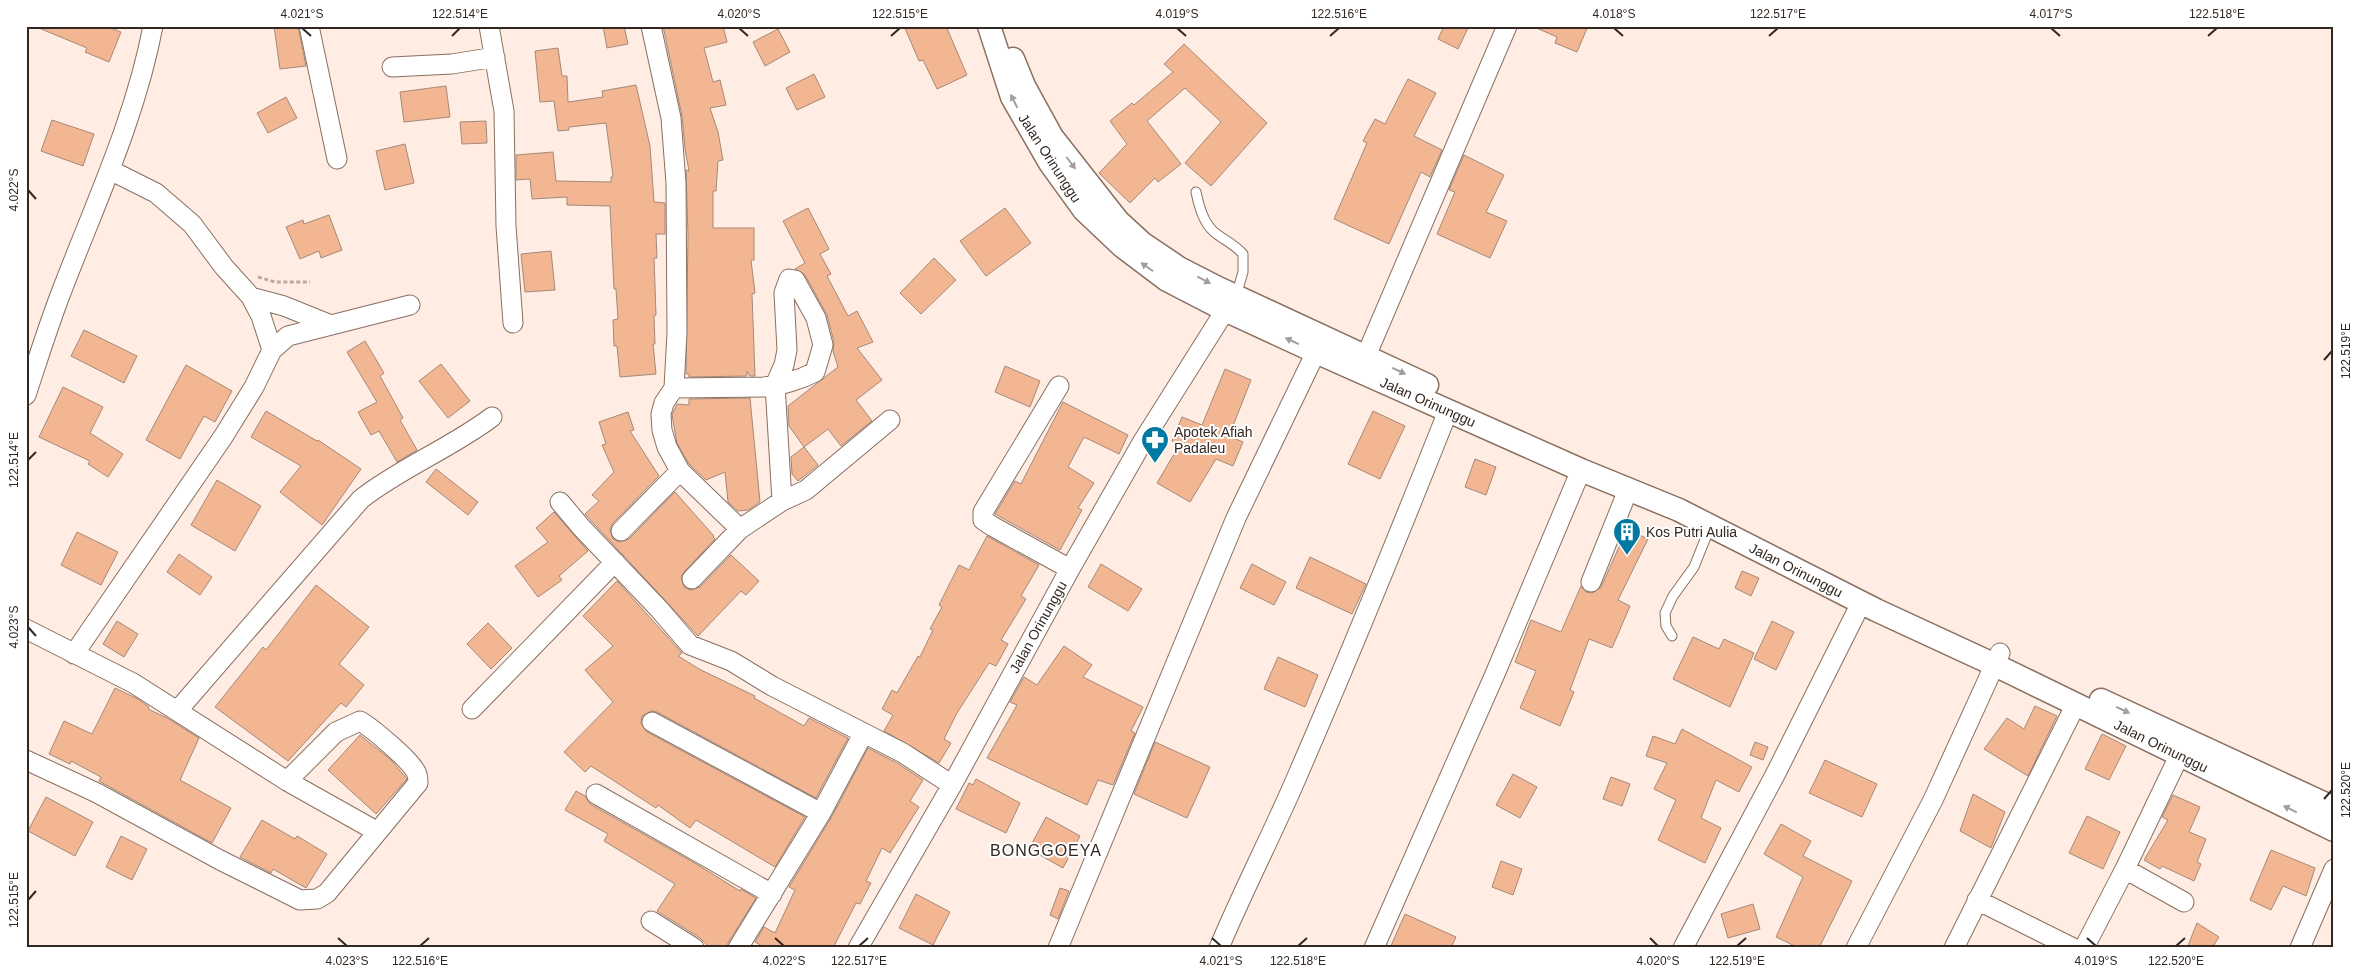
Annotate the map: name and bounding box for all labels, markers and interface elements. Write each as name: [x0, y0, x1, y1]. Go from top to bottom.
text: 4.021°S: [281, 7, 323, 21]
text: 122.514°E: [432, 7, 488, 21]
text: 4.020°S: [718, 7, 760, 21]
text: 122.515°E: [872, 7, 928, 21]
text: 4.019°S: [1156, 7, 1198, 21]
text: 122.516°E: [1311, 7, 1367, 21]
text: 4.018°S: [1593, 7, 1635, 21]
text: 122.517°E: [1750, 7, 1806, 21]
text: 4.017°S: [2030, 7, 2072, 21]
text: 122.518°E: [2189, 7, 2245, 21]
one-way arrow: [1010, 94, 1018, 108]
street label: Jalan Orinunggu: [1015, 111, 1085, 205]
one-way arrow: [1066, 156, 1076, 170]
text: 4.022°S: [7, 169, 21, 211]
one-way arrow: [1140, 262, 1154, 272]
one-way arrow: [1197, 276, 1211, 284]
text: 122.519°E: [2339, 323, 2353, 379]
one-way arrow: [1285, 337, 1299, 345]
one-way arrow: [1392, 368, 1406, 376]
street label: Jalan Orinunggu: [1378, 374, 1478, 430]
place label: Apotek Afiah Padaleu: [1174, 424, 1253, 456]
pharmacy icon: Apotek Afiah Padaleu: [1140, 425, 1170, 464]
text: 122.514°E: [7, 432, 21, 488]
building icon: Kos Putri Aulia: [1612, 517, 1642, 556]
place label: Kos Putri Aulia: [1646, 524, 1737, 540]
street label: Jalan Orinunggu: [1747, 540, 1845, 600]
street label: Jalan Orinunggu: [1006, 578, 1070, 676]
text: 4.023°S: [7, 606, 21, 648]
one-way arrow: [2116, 706, 2130, 714]
street label: Jalan Orinunggu: [2111, 716, 2211, 776]
text: 122.520°E: [2339, 762, 2353, 818]
one-way arrow: [2283, 804, 2297, 812]
district label: BONGGOEYA: [990, 842, 1102, 859]
text: 122.515°E: [7, 872, 21, 928]
text: 4.023°S: [326, 954, 368, 968]
text: 122.516°E: [392, 954, 448, 968]
text: 4.022°S: [763, 954, 805, 968]
text: 122.517°E: [831, 954, 887, 968]
text: 4.021°S: [1200, 954, 1242, 968]
text: 122.518°E: [1270, 954, 1326, 968]
text: 4.020°S: [1637, 954, 1679, 968]
text: 122.519°E: [1709, 954, 1765, 968]
text: 4.019°S: [2075, 954, 2117, 968]
text: 122.520°E: [2148, 954, 2204, 968]

